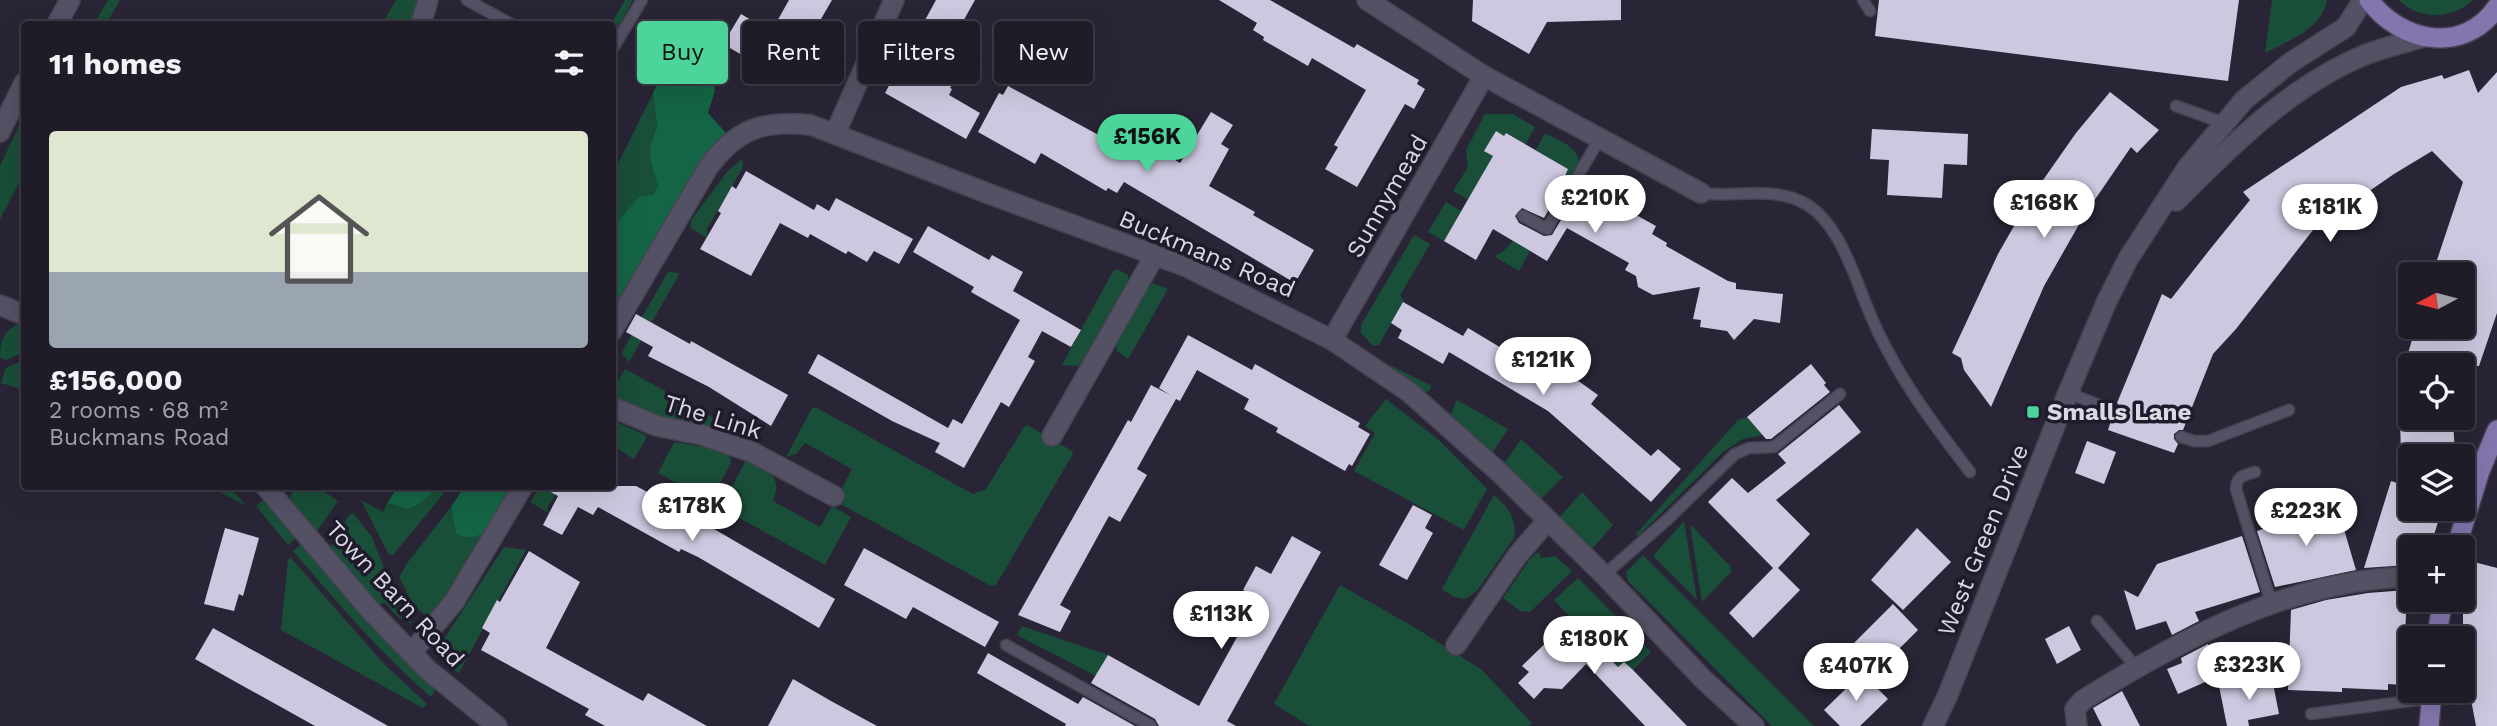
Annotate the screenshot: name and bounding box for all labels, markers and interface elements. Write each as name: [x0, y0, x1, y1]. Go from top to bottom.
chip: Buy: [637, 21, 728, 84]
chip: Rent: [742, 21, 844, 84]
chip: Filters: [858, 21, 980, 84]
chip: New: [994, 21, 1093, 84]
icon: filters: [550, 44, 588, 82]
text: 11 homes: [49, 46, 182, 81]
pin: £156K: [1098, 114, 1196, 174]
text: £156K: [1113, 123, 1181, 150]
street label: Sunnymead: [1341, 130, 1433, 262]
icon: home: [256, 176, 382, 302]
pin: £210K: [1546, 176, 1644, 235]
pin: £168K: [1995, 180, 2093, 240]
text: £210K: [1561, 184, 1629, 211]
pin: £181K: [2281, 184, 2379, 244]
text: £168K: [2010, 189, 2078, 216]
text: £181K: [2298, 193, 2362, 220]
street label: Buckmans Road: [1115, 204, 1299, 304]
north arrow: [2398, 262, 2474, 340]
map controls: [2398, 262, 2475, 703]
pin: £121K: [1494, 338, 1592, 397]
text: £121K: [1511, 346, 1575, 373]
button: locate: [2398, 353, 2475, 430]
text: £156,000: [49, 362, 183, 397]
street label: The Link: [661, 389, 765, 445]
text: 2 rooms · 68 m²: [49, 397, 228, 424]
place label: Smalls Lane: [2047, 398, 2191, 426]
marker: Smalls Lane: [2025, 404, 2041, 420]
text: Buckmans Road: [49, 424, 229, 451]
street label: West Green Drive: [1932, 440, 2034, 640]
button: layers: [2398, 444, 2475, 521]
pin: £178K: [643, 484, 741, 543]
pin: £223K: [2257, 489, 2355, 548]
text: £178K: [658, 492, 726, 519]
text: £223K: [2270, 497, 2342, 524]
street label: Town Barn Road: [320, 515, 470, 673]
button: +: [2398, 535, 2475, 612]
pin: £113K: [1172, 592, 1270, 651]
text: £113K: [1189, 600, 1253, 627]
pin: £180K: [1545, 616, 1643, 676]
text: £180K: [1559, 625, 1629, 652]
button: −: [2398, 626, 2475, 703]
pin: £323K: [2200, 642, 2298, 702]
pin: £407K: [1807, 644, 1905, 703]
text: £323K: [2213, 651, 2285, 678]
text: £407K: [1819, 652, 1893, 679]

